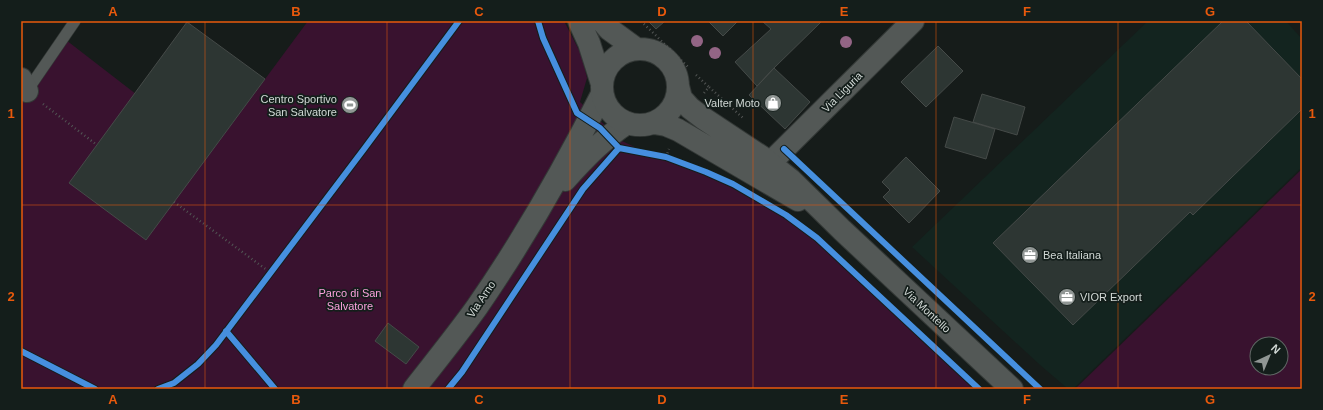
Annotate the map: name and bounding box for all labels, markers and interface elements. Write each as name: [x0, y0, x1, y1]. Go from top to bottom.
text: A: [108, 4, 118, 19]
text: B: [291, 4, 301, 19]
text: C: [474, 4, 484, 19]
text: D: [657, 4, 667, 19]
text: E: [840, 4, 849, 19]
text: F: [1023, 4, 1031, 19]
text: G: [1205, 4, 1215, 19]
street label: Via Liguria: [819, 69, 865, 115]
place label: Centro Sportivo San Salvatore: [261, 93, 337, 118]
shop icon: Valter Moto: [763, 93, 783, 113]
sports icon: Centro Sportivo San Salvatore: [340, 95, 360, 115]
place label: Valter Moto: [705, 97, 760, 109]
text: 1: [7, 106, 15, 121]
text: 1: [1308, 106, 1316, 121]
office icon: Bea Italiana: [1020, 245, 1040, 265]
place label: Bea Italiana: [1043, 249, 1102, 261]
street label: Via Arno: [464, 278, 498, 320]
street label: Via Montello: [901, 285, 953, 335]
park label: Parco di San Salvatore: [319, 287, 381, 312]
office icon: VIOR Export: [1057, 287, 1077, 307]
text: 2: [7, 289, 15, 304]
text: 2: [1308, 289, 1316, 304]
place label: VIOR Export: [1080, 291, 1142, 303]
north arrow: [1249, 336, 1289, 376]
text: N: [1269, 342, 1283, 356]
text: A: [108, 392, 118, 407]
text: B: [291, 392, 301, 407]
text: C: [474, 392, 484, 407]
text: D: [657, 392, 667, 407]
text: E: [840, 392, 849, 407]
text: F: [1023, 392, 1031, 407]
text: G: [1205, 392, 1215, 407]

